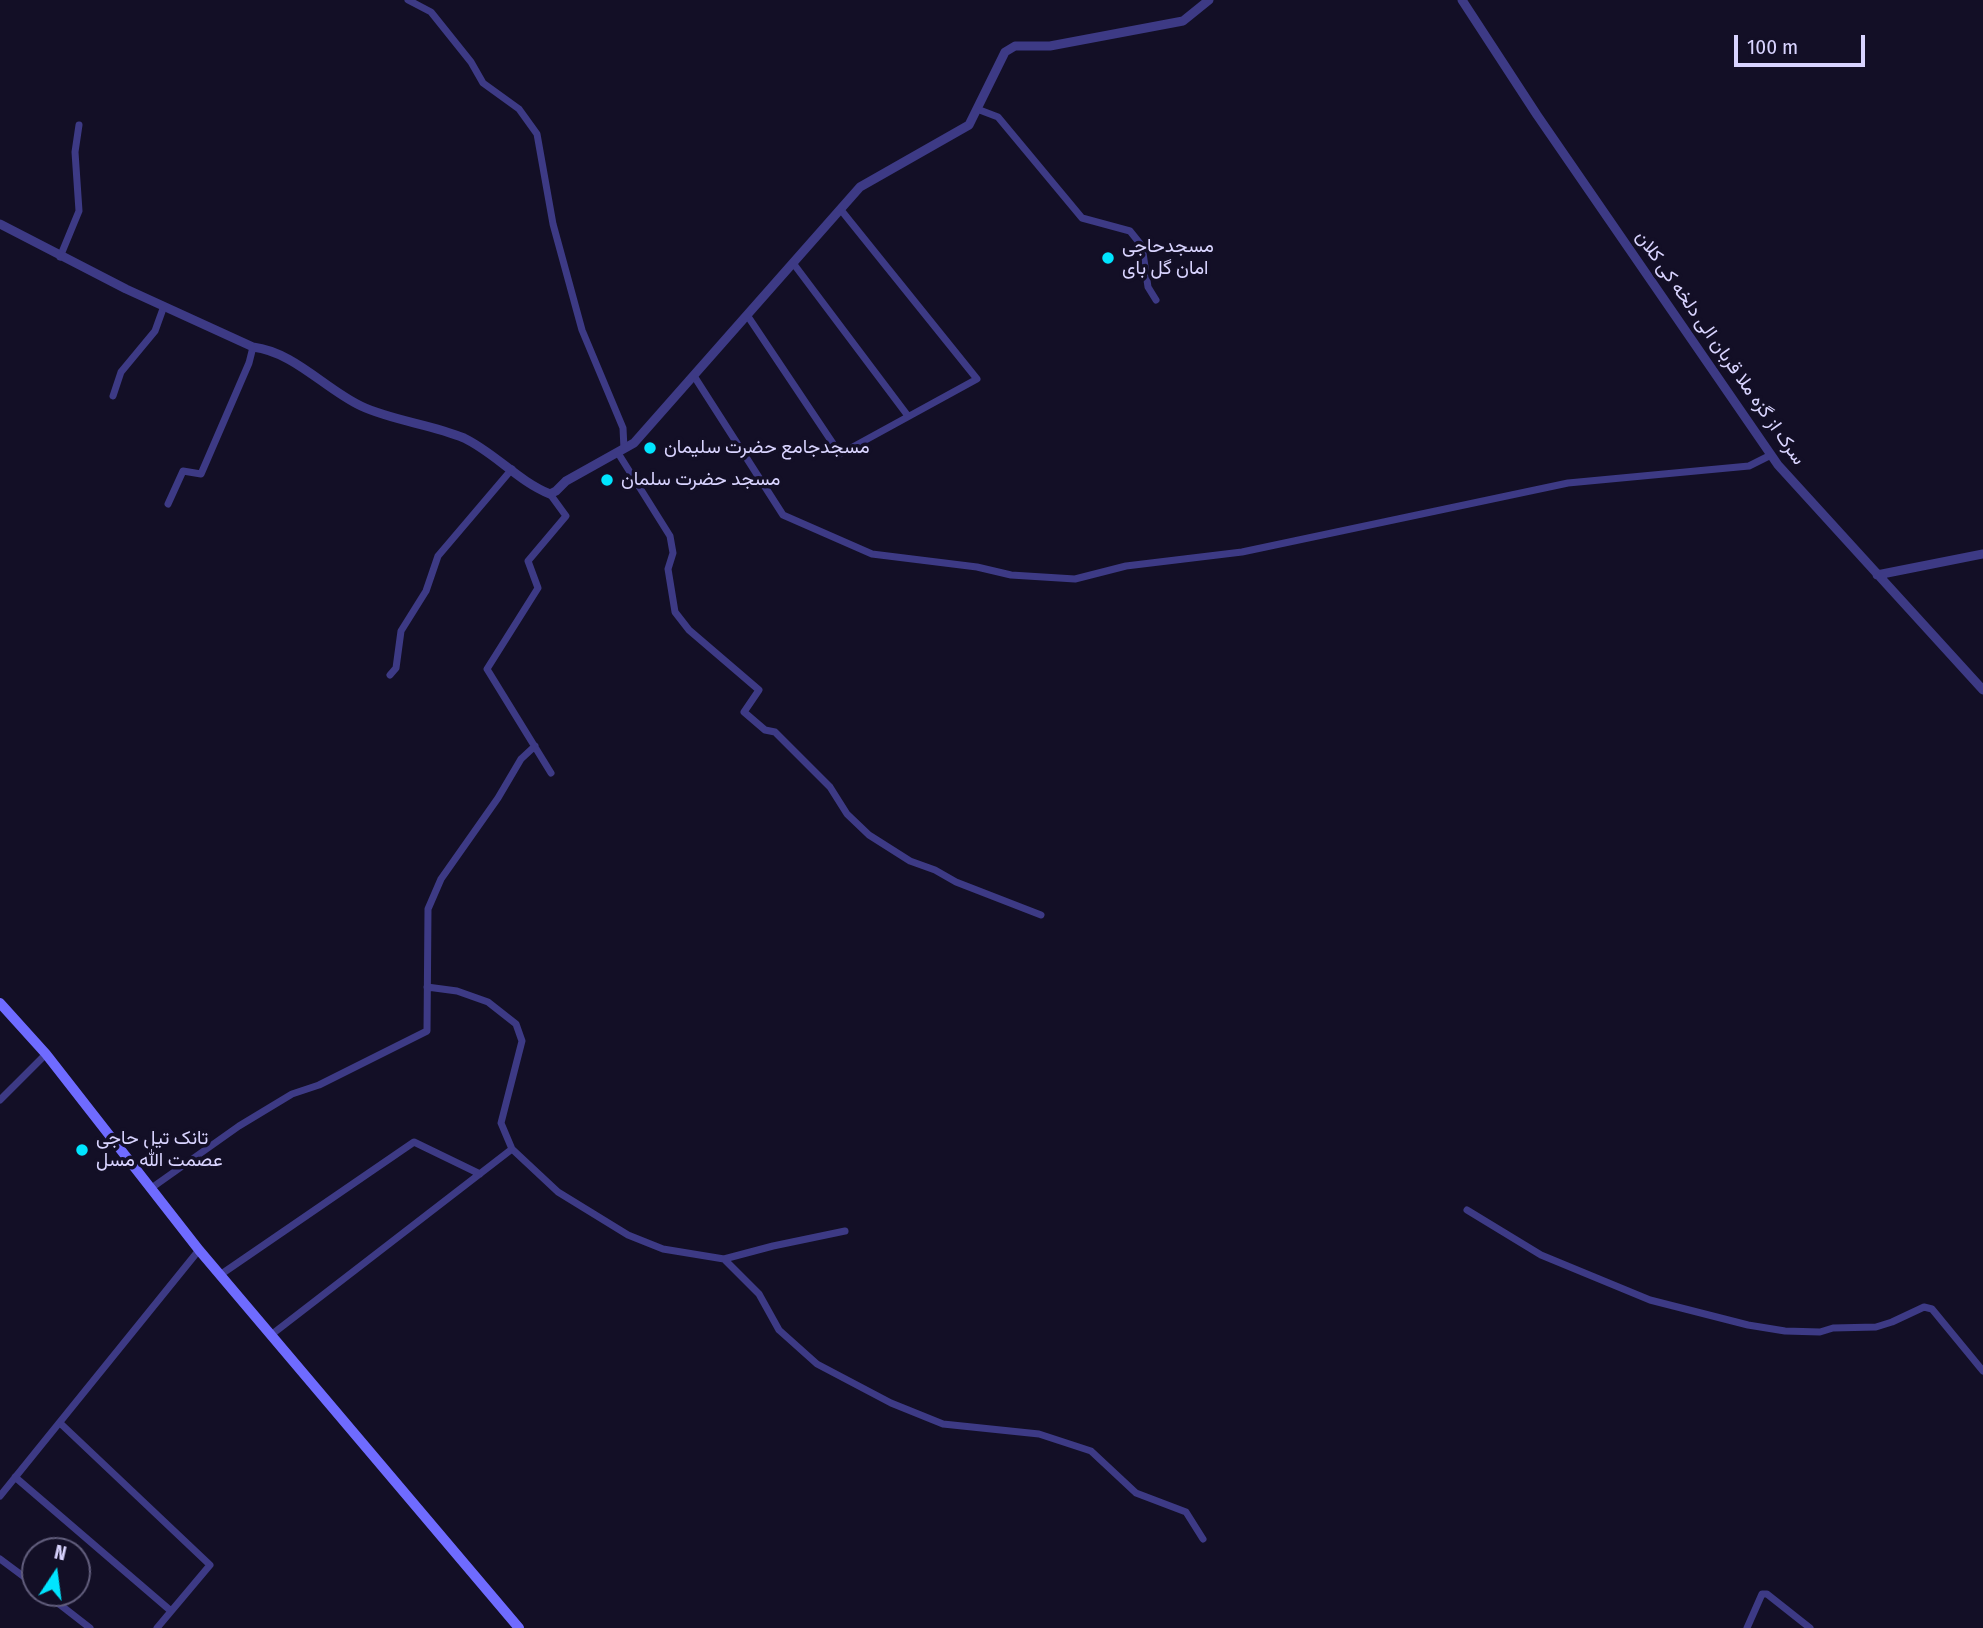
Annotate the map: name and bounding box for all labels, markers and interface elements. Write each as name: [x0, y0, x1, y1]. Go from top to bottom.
scale bar: [1738, 21, 1869, 65]
text: 100 m: [1747, 34, 1798, 60]
street label: سرک از گزه ملا قربان الی دلخه کی کلان: [1630, 227, 1810, 469]
place label: مسجدحاجی امان گل بای: [1122, 236, 1214, 280]
marker: مسجدحاجی امان گل بای: [1100, 250, 1116, 266]
place label: مسجدجامع حضرت سلیمان: [664, 437, 870, 459]
marker: مسجدجامع حضرت سلیمان: [642, 440, 658, 456]
place label: مسجد حضرت سلمان: [621, 469, 780, 491]
marker: مسجد حضرت سلمان: [599, 472, 615, 488]
place label: تانک تیل حاجی عصمت الله مسل: [96, 1128, 223, 1172]
marker: تانک تیل حاجی عصمت الله مسل: [74, 1142, 90, 1158]
north arrow: [21, 1537, 91, 1607]
text: N: [52, 1541, 69, 1565]

